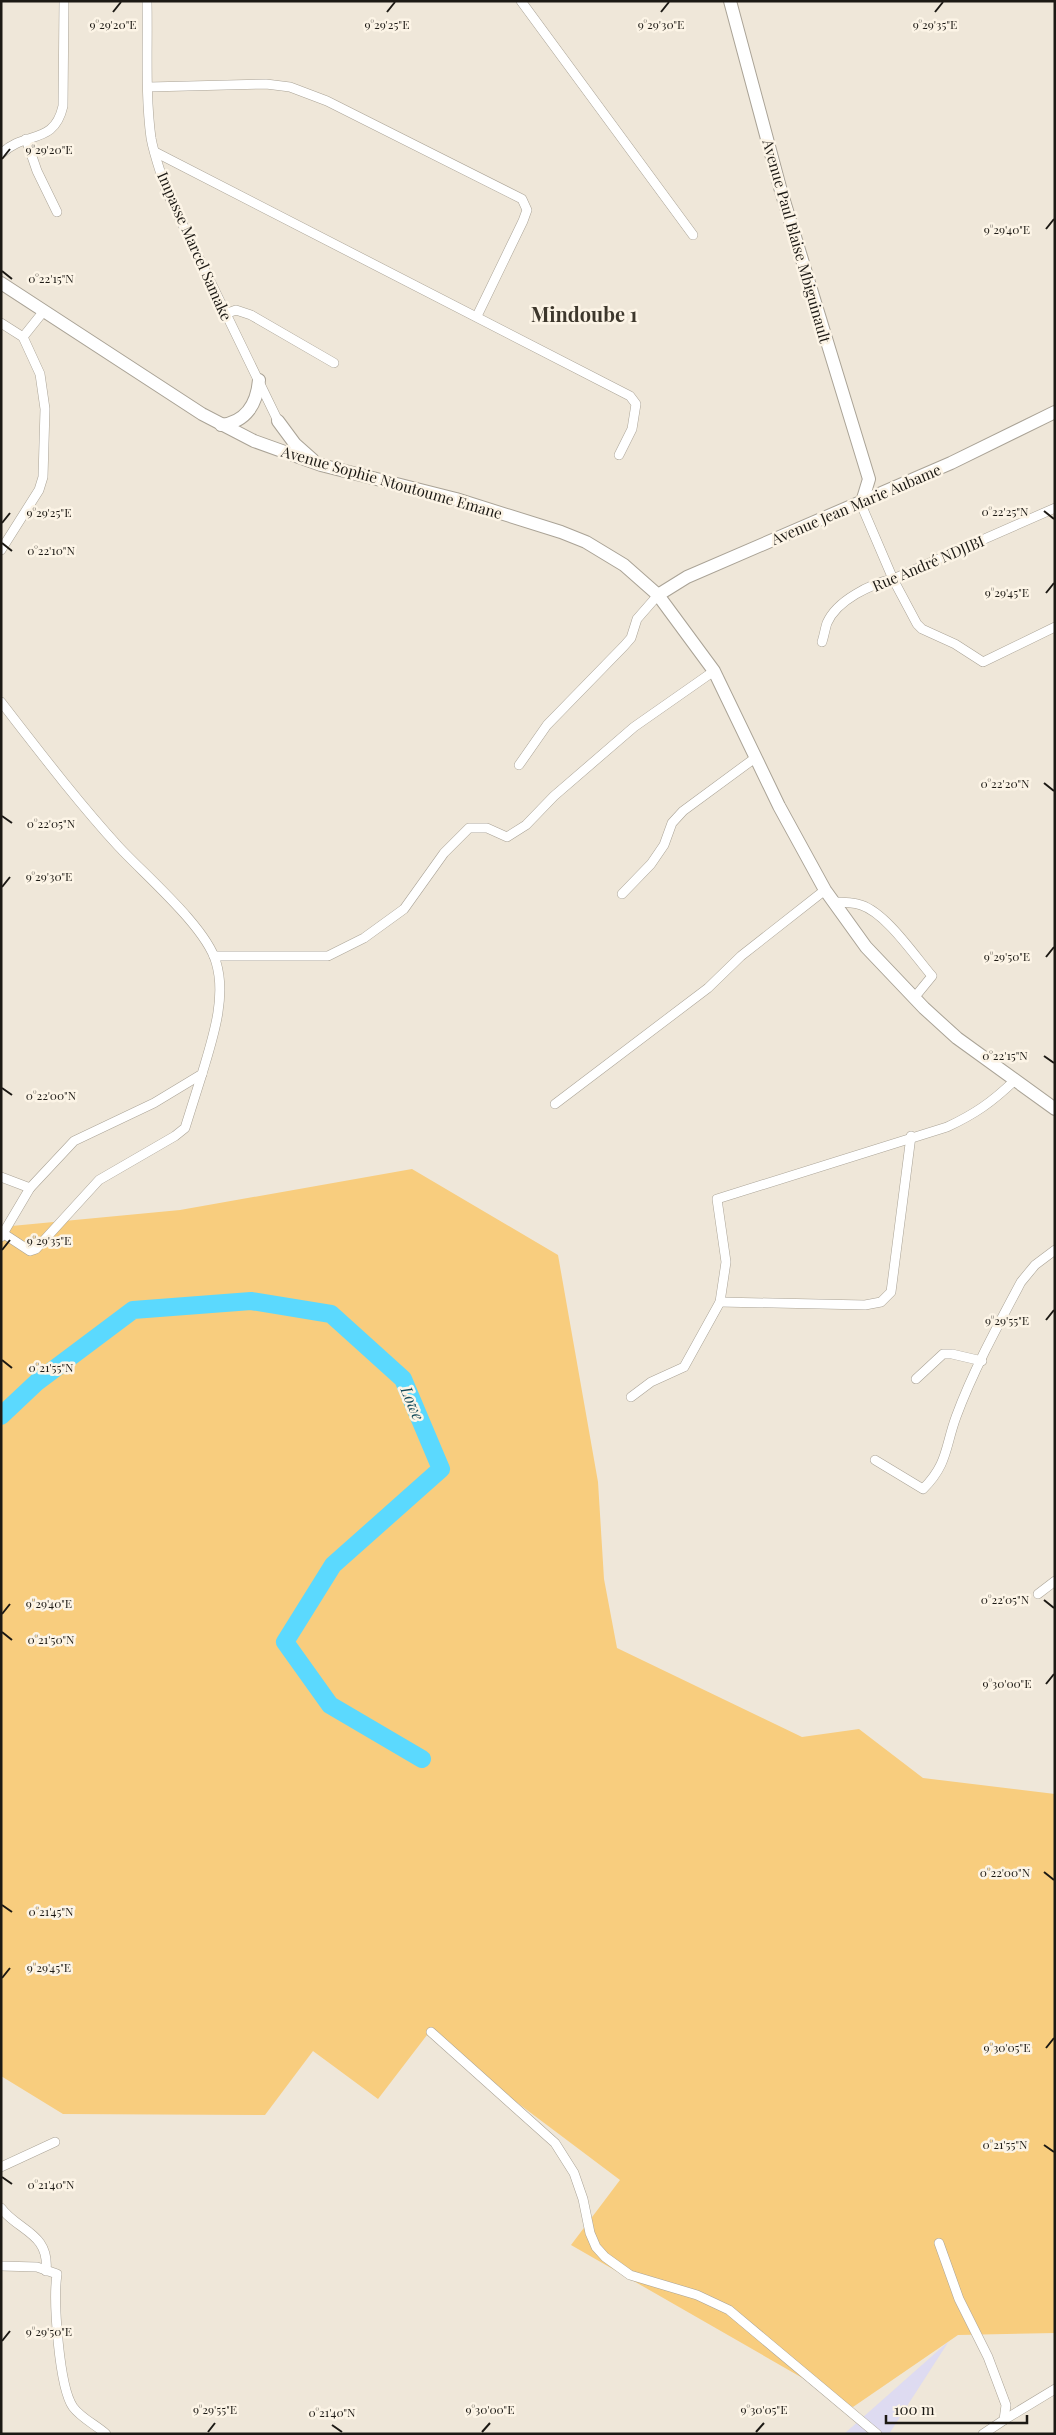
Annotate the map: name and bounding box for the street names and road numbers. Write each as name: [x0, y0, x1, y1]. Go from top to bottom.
street label: Avenue Paul Blaise Mbiguinault: [758, 136, 836, 346]
street label: Impasse Marcel Samake: [153, 168, 237, 324]
street label: Avenue Sophie Ntoutoume Emane: [278, 441, 505, 523]
street label: Avenue Jean Marie Aubame: [767, 459, 944, 549]
street label: Rue André NDJIBI: [869, 530, 987, 596]

